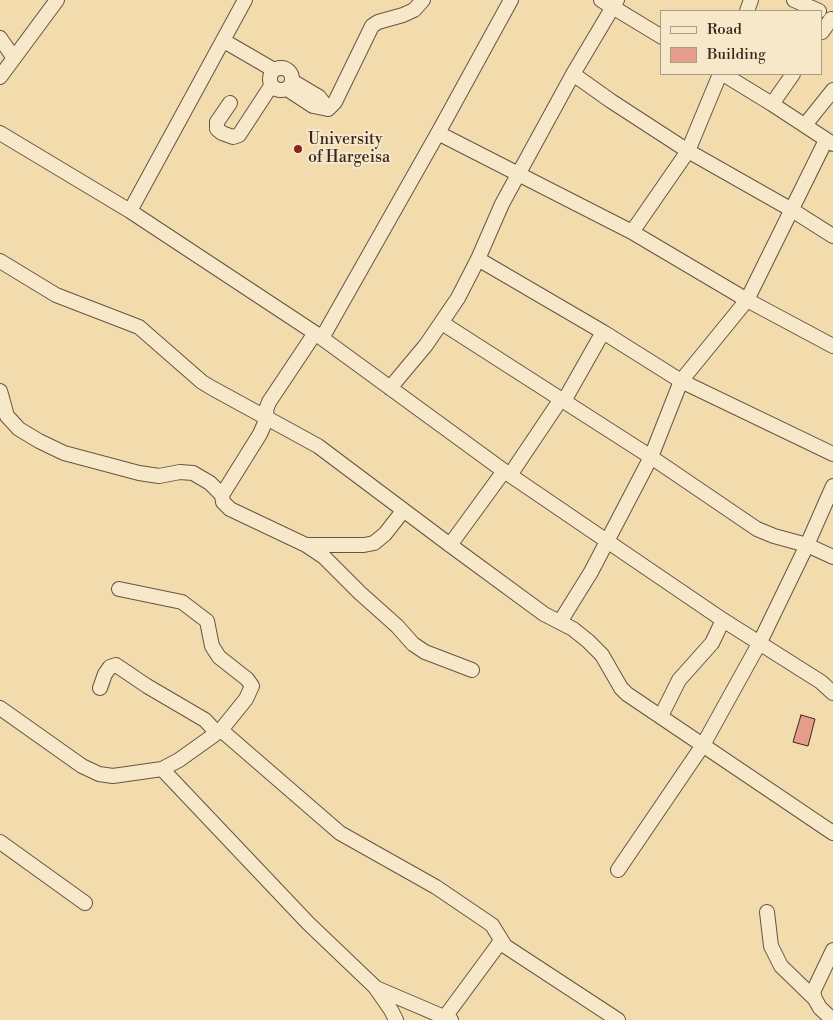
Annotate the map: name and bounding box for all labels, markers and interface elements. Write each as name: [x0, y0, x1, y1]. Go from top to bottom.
legend: [660, 10, 823, 75]
text: Road: [707, 20, 742, 39]
text: Building: [707, 45, 766, 64]
place label: University of Hargeisa: [308, 130, 390, 168]
marker: University of Hargeisa: [292, 143, 304, 155]

